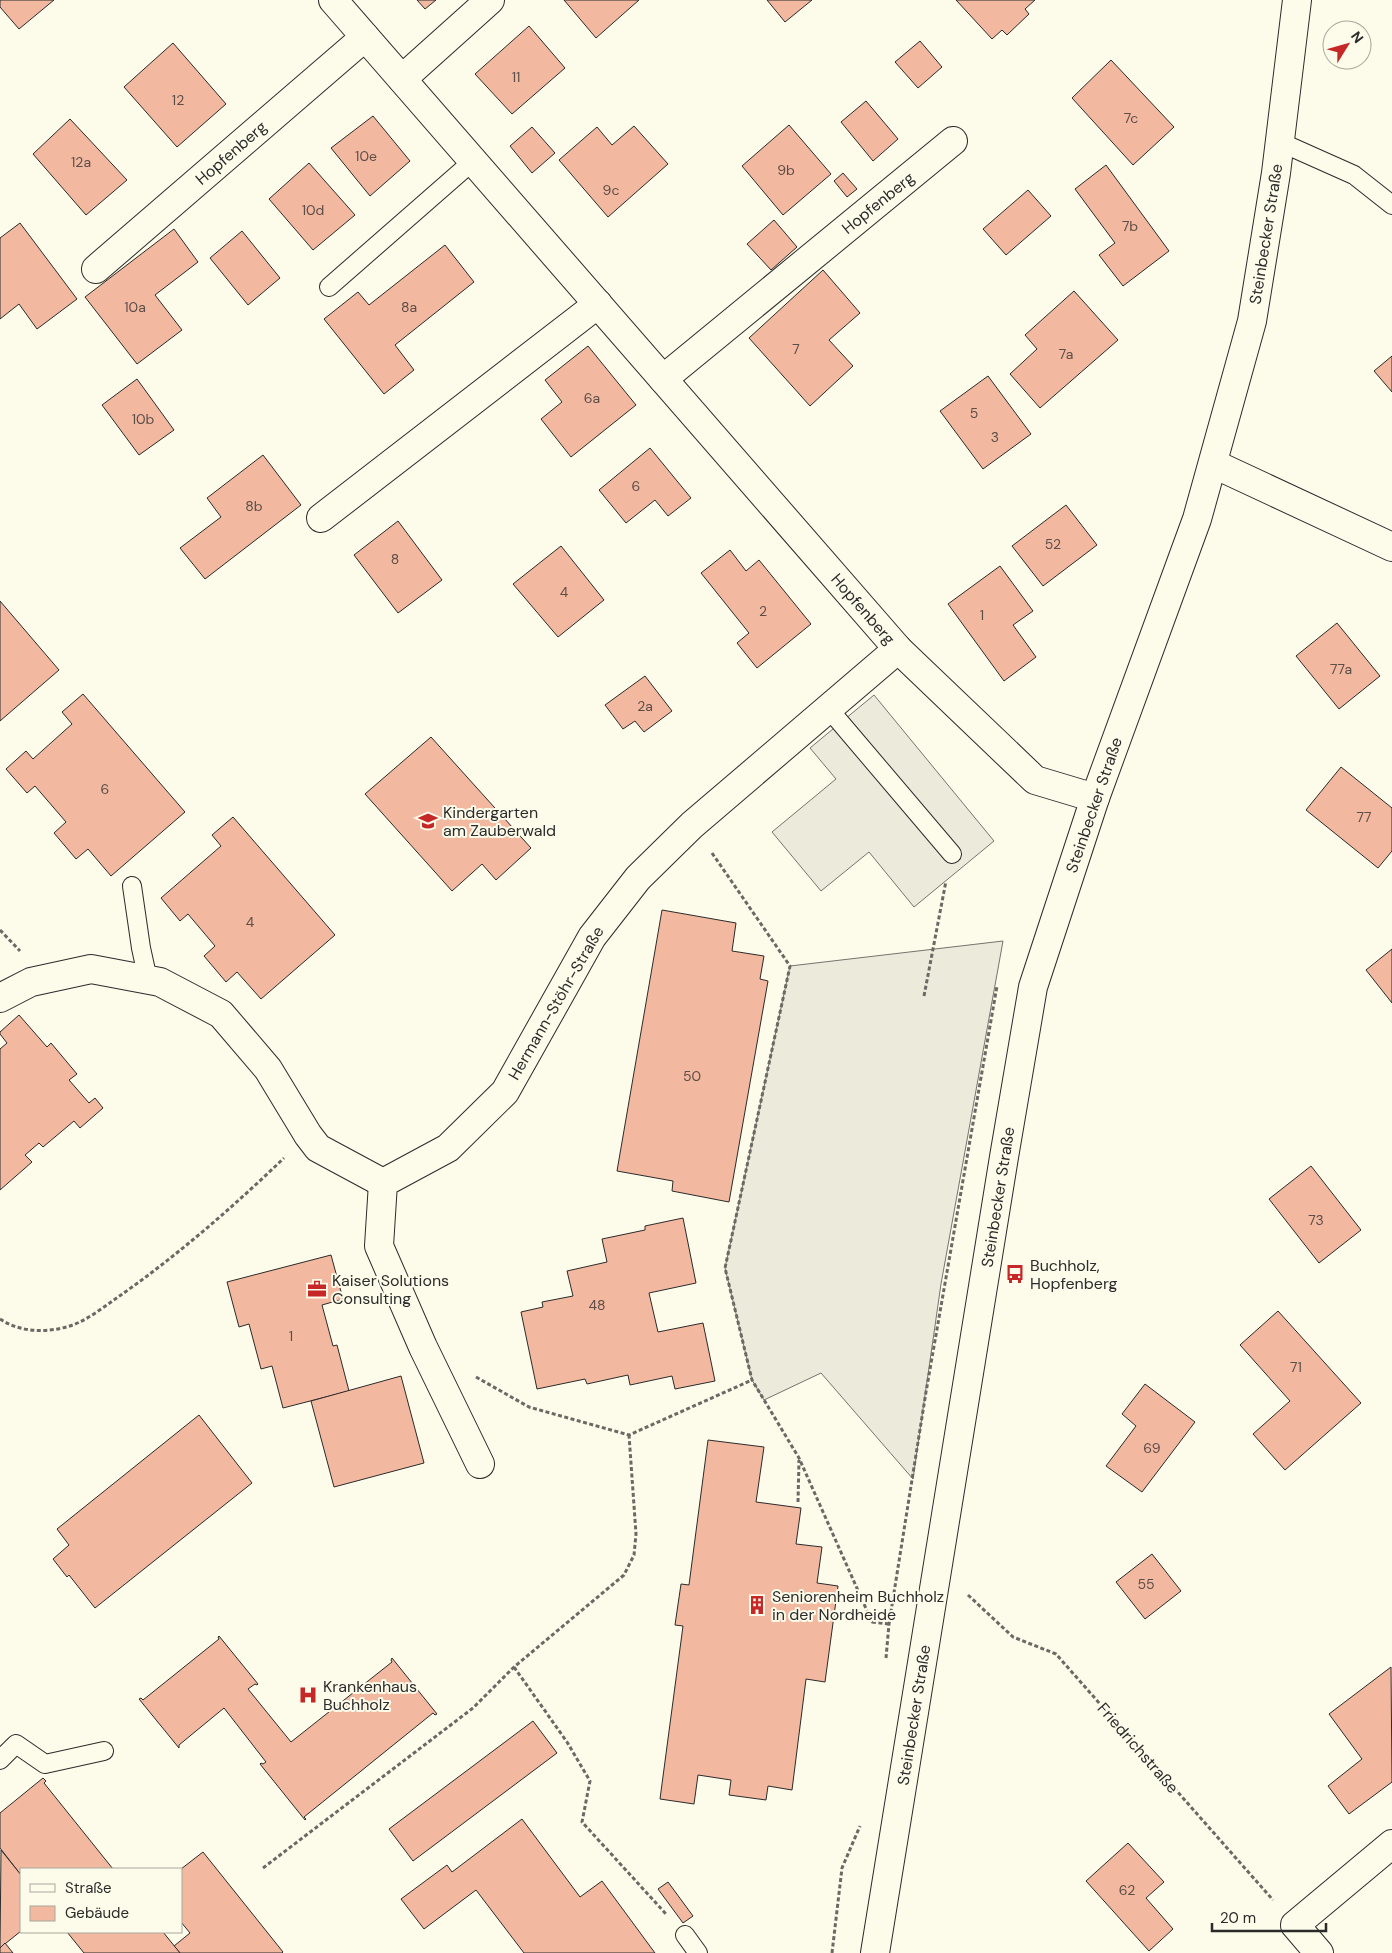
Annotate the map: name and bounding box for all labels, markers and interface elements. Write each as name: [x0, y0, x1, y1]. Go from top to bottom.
north arrow: [1322, 20, 1372, 70]
text: N: [1347, 28, 1368, 47]
house number: 11: [512, 68, 520, 86]
house number: 12: [172, 91, 184, 109]
house number: 7c: [1124, 109, 1138, 127]
street label: Hopfenberg: [191, 116, 271, 190]
house number: 10e: [355, 147, 377, 165]
house number: 12a: [71, 153, 91, 171]
house number: 9b: [777, 161, 795, 179]
street label: Steinbecker Straße: [1245, 162, 1287, 306]
street label: Hopfenberg: [837, 167, 919, 239]
house number: 9c: [603, 181, 619, 199]
house number: 10d: [302, 201, 324, 219]
house number: 7b: [1122, 217, 1138, 235]
house number: 10a: [124, 298, 146, 316]
house number: 8a: [401, 298, 417, 316]
house number: 7: [792, 340, 800, 358]
house number: 7a: [1059, 345, 1073, 363]
house number: 6a: [584, 389, 600, 407]
house number: 5: [970, 404, 978, 422]
house number: 10b: [132, 410, 155, 428]
house number: 3: [991, 428, 999, 446]
house number: 6: [632, 477, 640, 495]
house number: 8b: [245, 497, 263, 515]
house number: 52: [1045, 535, 1061, 553]
house number: 8: [391, 550, 399, 568]
street label: Hopfenberg: [826, 569, 900, 649]
house number: 4: [560, 583, 569, 601]
house number: 2: [759, 602, 767, 620]
house number: 1: [980, 606, 984, 624]
house number: 77a: [1330, 660, 1352, 678]
house number: 2a: [637, 697, 653, 715]
street label: Steinbecker Straße: [1061, 734, 1127, 876]
house number: 6: [101, 780, 109, 798]
place label: Kindergarten am Zauberwald: [443, 802, 556, 841]
house number: 77: [1357, 808, 1371, 826]
school or university icon: Kindergarten am Zauberwald: [417, 810, 439, 832]
house number: 4: [246, 913, 255, 931]
street label: Hermann-Stöhr-Straße: [503, 922, 609, 1084]
house number: 50: [683, 1067, 701, 1085]
street label: Steinbecker Straße: [977, 1125, 1019, 1269]
house number: 73: [1308, 1211, 1324, 1229]
place label: Buchholz, Hopfenberg: [1030, 1255, 1118, 1294]
bus stop icon: Buchholz, Hopfenberg: [1004, 1263, 1026, 1285]
place label: Kaiser Solutions Consulting: [332, 1270, 449, 1309]
office icon: Kaiser Solutions Consulting: [306, 1278, 328, 1300]
house number: 48: [588, 1296, 606, 1314]
house number: 1: [289, 1327, 293, 1345]
house number: 71: [1290, 1358, 1302, 1376]
house number: 69: [1143, 1439, 1161, 1457]
house number: 55: [1137, 1575, 1155, 1593]
place label: Seniorenheim Buchholz in der Nordheide: [772, 1586, 944, 1625]
building icon: Seniorenheim Buchholz in der Nordheide: [746, 1594, 768, 1616]
street label: Steinbecker Straße: [893, 1643, 935, 1787]
place label: Krankenhaus Buchholz: [323, 1676, 417, 1715]
hospital icon: Krankenhaus Buchholz: [297, 1684, 319, 1706]
street label: Friedrichstraße: [1093, 1698, 1183, 1798]
legend: [20, 1868, 182, 1933]
text: Straße: [65, 1878, 112, 1898]
house number: 62: [1119, 1881, 1135, 1899]
scale bar: [1212, 1900, 1326, 1932]
text: Gebäude: [65, 1903, 129, 1923]
text: 20 m: [1220, 1908, 1256, 1928]

